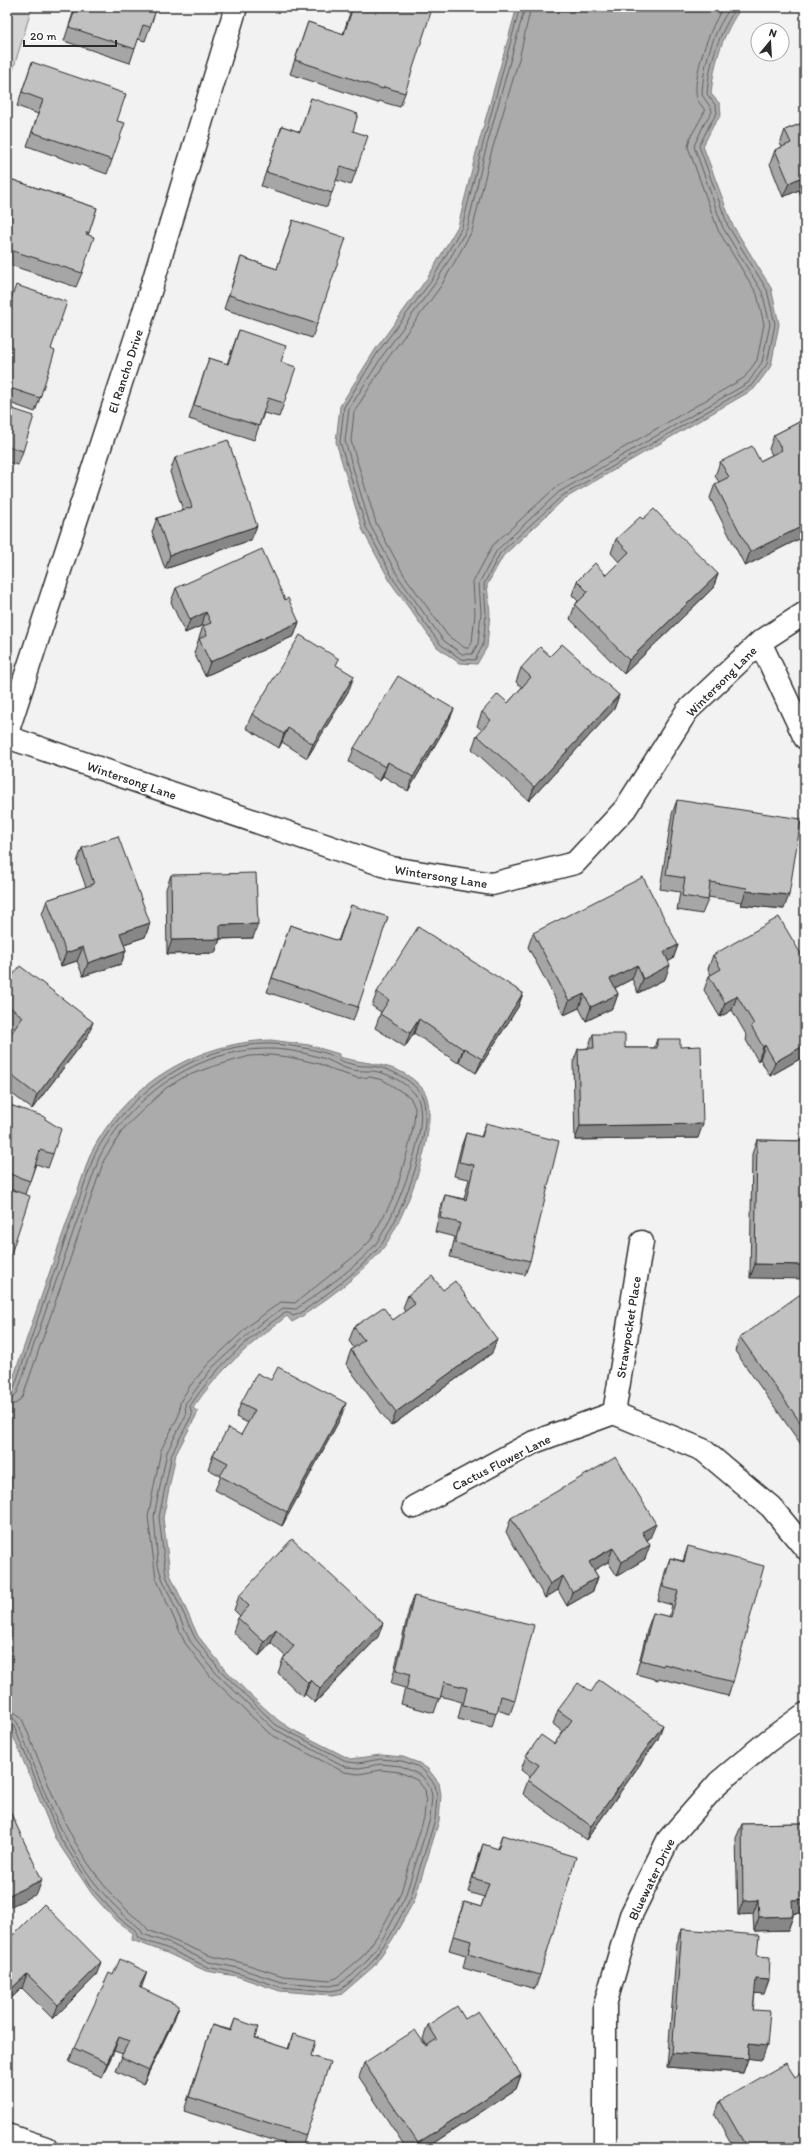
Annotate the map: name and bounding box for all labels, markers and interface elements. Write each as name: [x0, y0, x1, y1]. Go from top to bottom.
scale bar: [24, 22, 116, 48]
north arrow: [750, 22, 790, 62]
text: N: [767, 26, 778, 40]
text: 20 m: [30, 29, 57, 43]
street label: El Rancho Drive: [105, 327, 146, 415]
street label: Wintersong Lane: [683, 643, 760, 720]
street label: Wintersong Lane: [85, 758, 179, 803]
street label: Wintersong Lane: [393, 862, 488, 891]
street label: Strawpocket Place: [613, 1275, 644, 1379]
street label: Cactus Flower Lane: [449, 1431, 553, 1494]
street label: Bluewater Drive: [625, 1836, 678, 1923]

